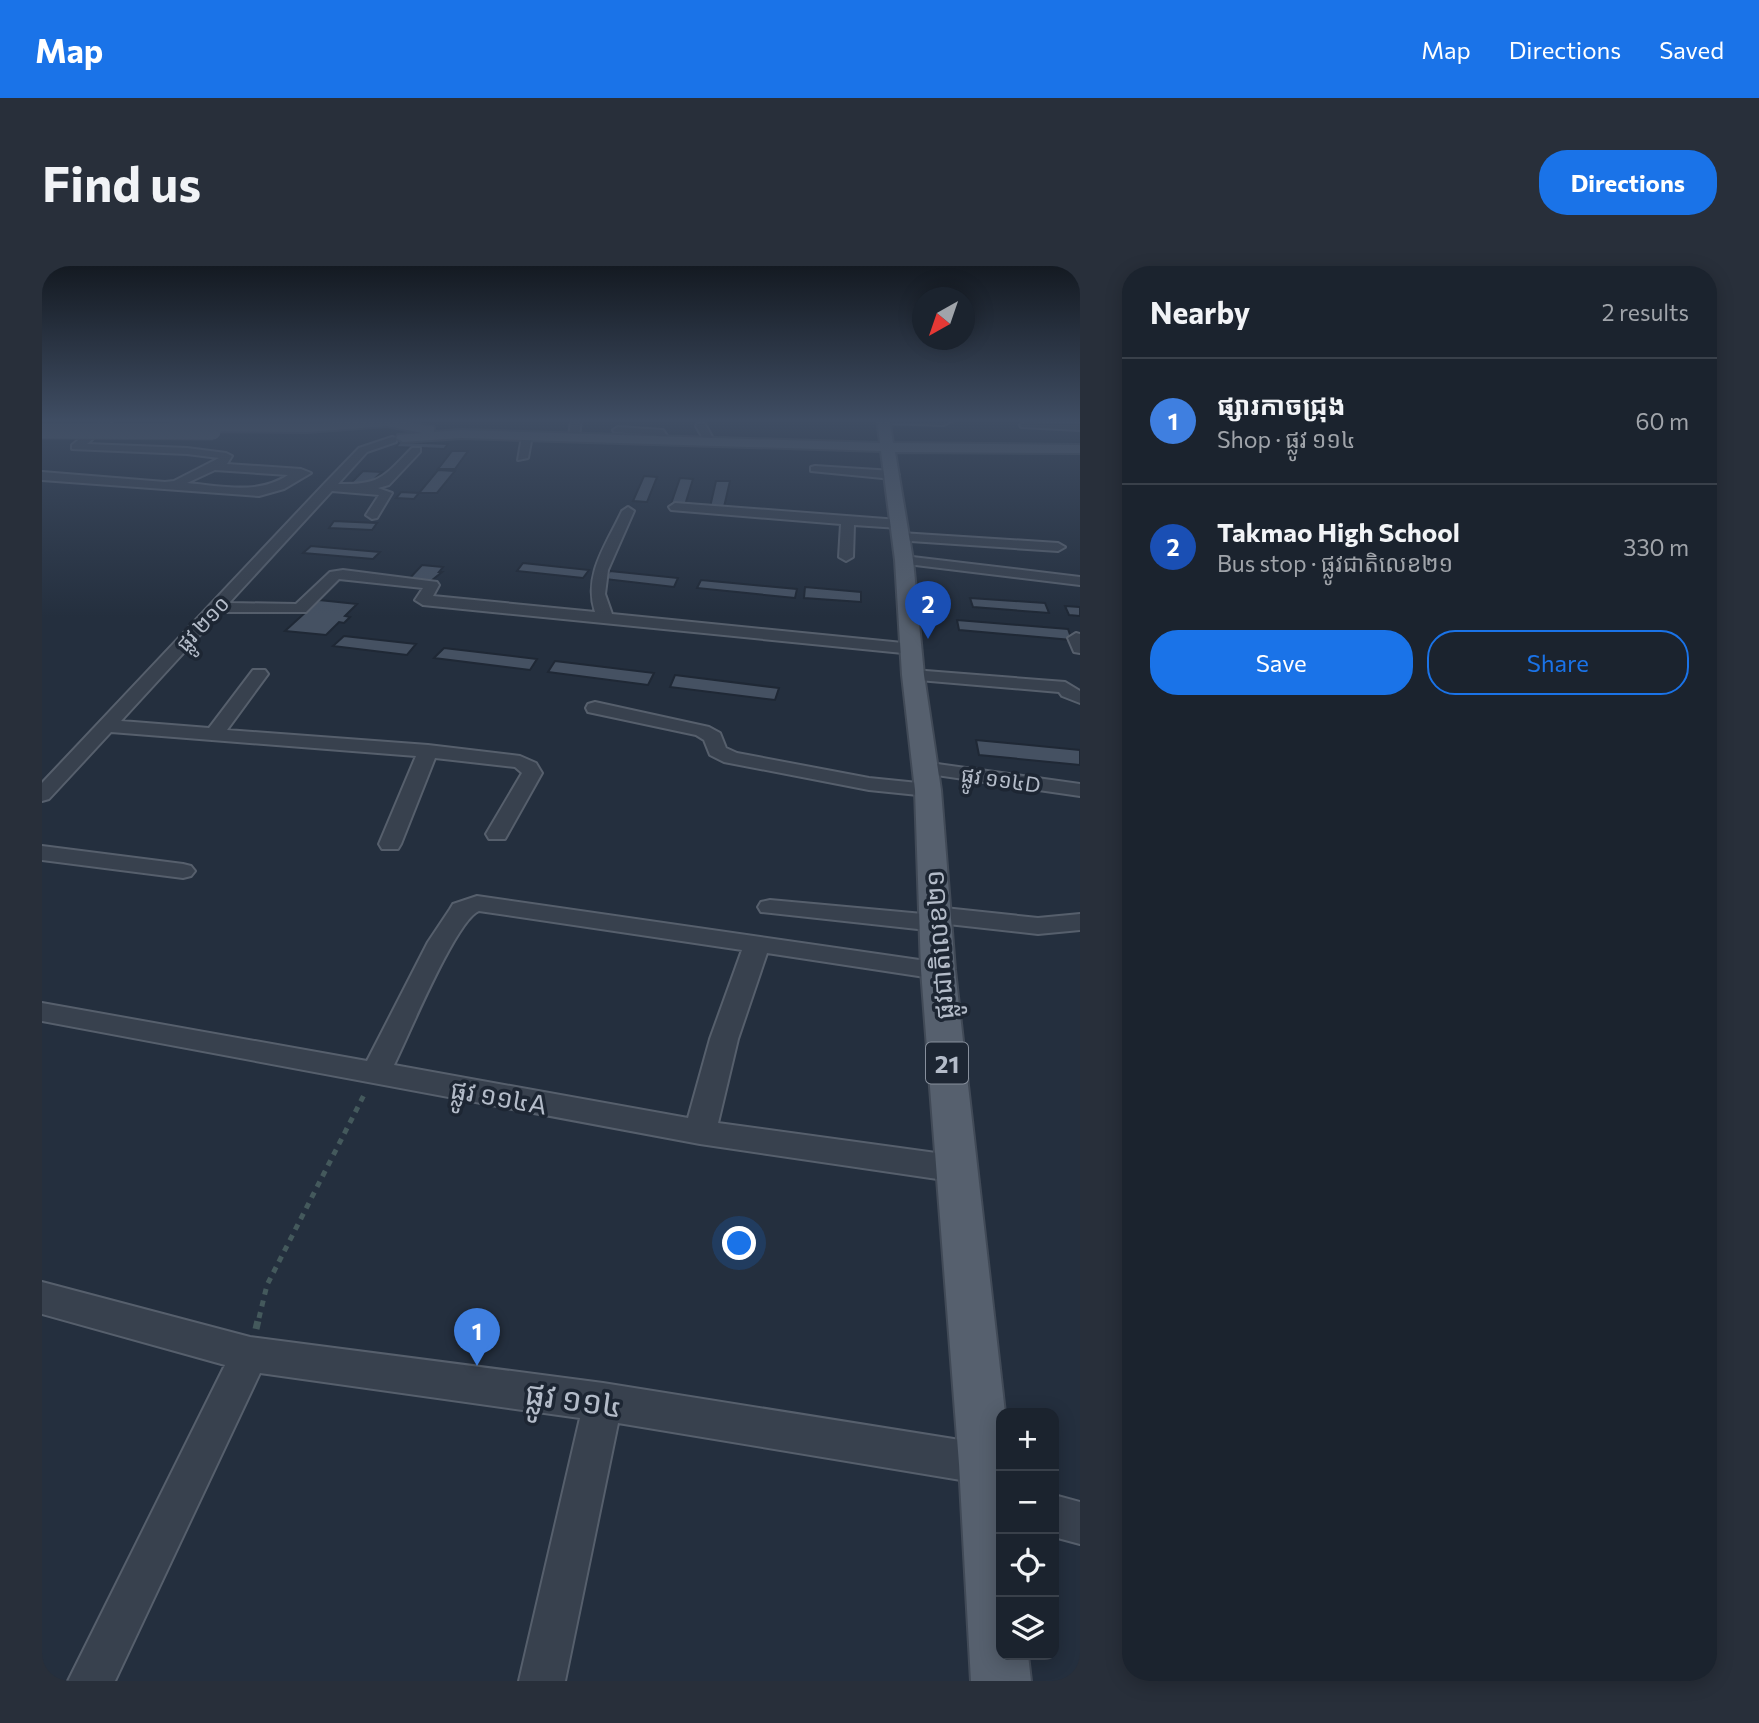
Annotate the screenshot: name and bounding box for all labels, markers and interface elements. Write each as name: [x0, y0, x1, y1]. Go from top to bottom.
text: Map: [35, 29, 103, 70]
text: Map: [1421, 35, 1471, 64]
text: Directions: [1509, 35, 1621, 64]
text: Saved: [1659, 35, 1724, 64]
button: Directions: [1539, 150, 1717, 215]
text: Find us: [42, 152, 201, 212]
north arrow: [912, 287, 975, 350]
text: Nearby: [1150, 293, 1250, 330]
text: 2 results: [1602, 298, 1689, 326]
text: ផ្សារកាចជ្រុង: [1217, 389, 1346, 420]
text: 1: [1168, 407, 1178, 435]
text: 60 m: [1636, 407, 1689, 435]
text: Shop · ផ្លូវ ១១៤: [1217, 425, 1356, 453]
text: Takmao High School: [1217, 516, 1460, 547]
text: 2: [1166, 533, 1180, 561]
text: 330 m: [1623, 533, 1689, 561]
text: Bus stop · ផ្លូវជាតិលេខ២១: [1217, 549, 1453, 577]
pin: 2: [905, 581, 951, 639]
street label: ផ្លូវ ២១០: [170, 590, 240, 662]
button: Save: [1150, 630, 1413, 695]
button: Share: [1427, 630, 1689, 695]
street label: ផ្លូវ ១១៤D: [959, 761, 1042, 805]
street label: ផ្លូវជាតិលេខ២១: [917, 869, 968, 1021]
road number: 21: [926, 1042, 968, 1084]
street label: ផ្លូវ ១១៤A: [447, 1072, 550, 1129]
your location: [722, 1226, 756, 1260]
pin: 1: [454, 1308, 500, 1366]
street label: ផ្លូវ ១១៤: [521, 1371, 625, 1435]
map controls: [996, 1408, 1059, 1660]
button: +: [996, 1408, 1059, 1471]
button: −: [996, 1471, 1059, 1534]
button: locate: [996, 1534, 1059, 1597]
button: layers: [996, 1597, 1059, 1660]

